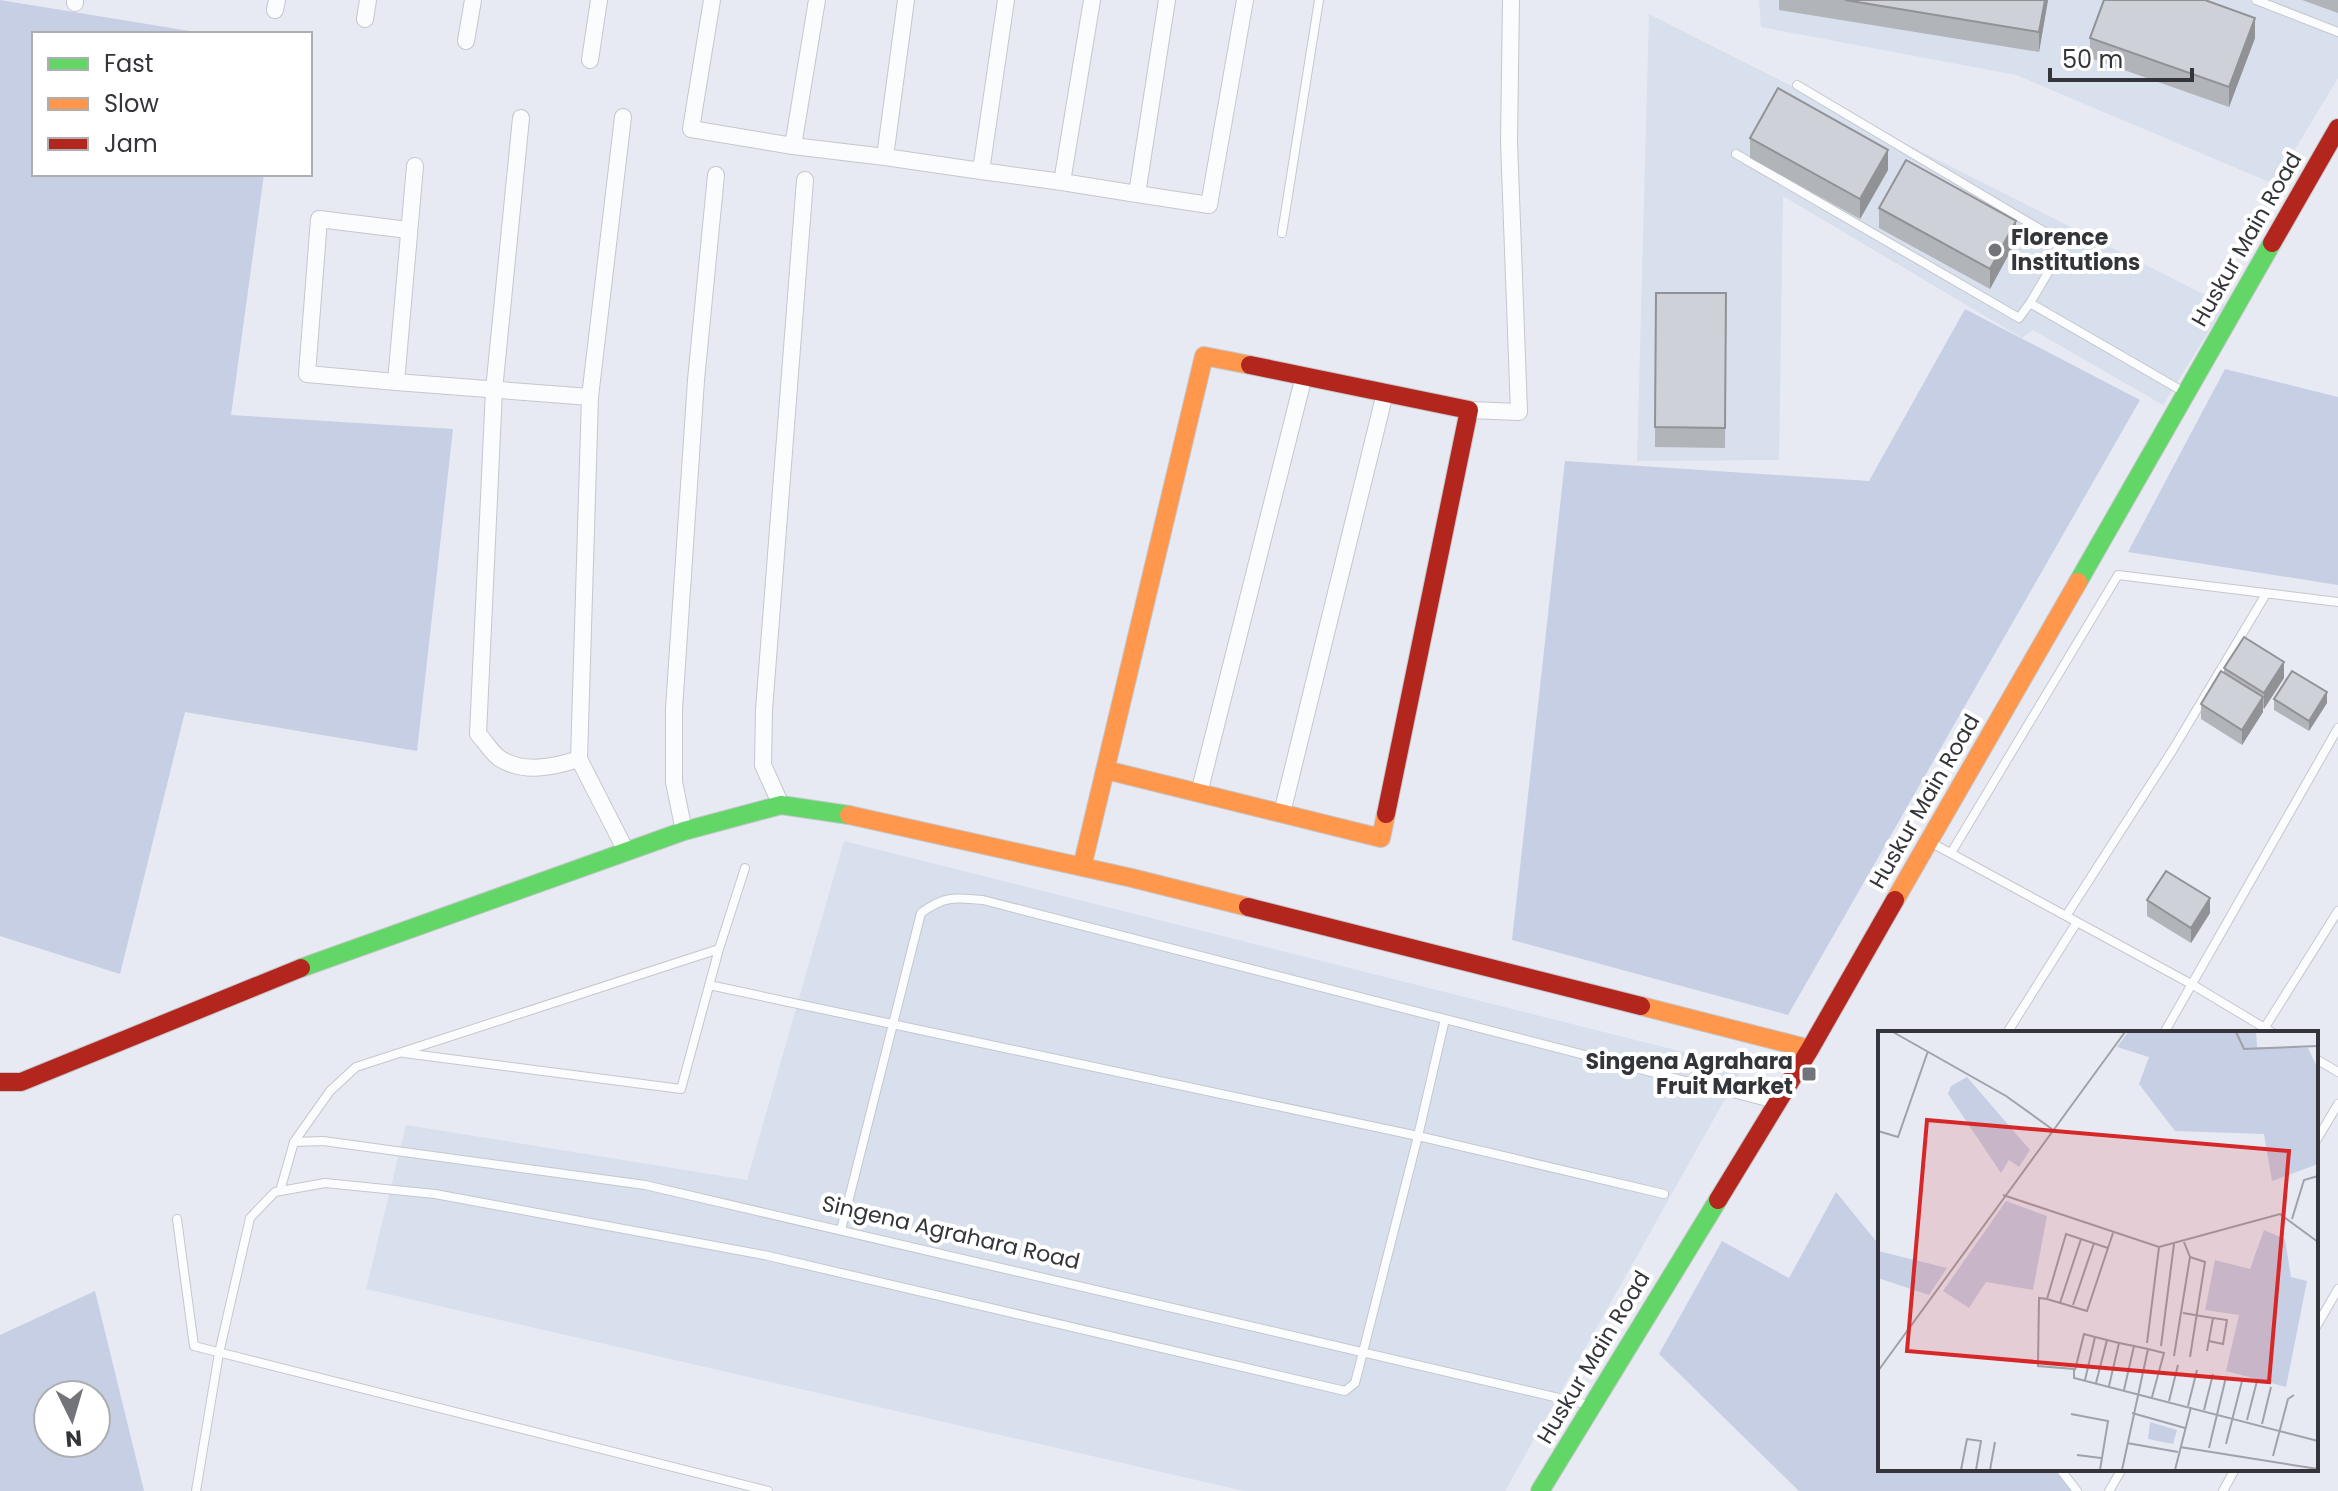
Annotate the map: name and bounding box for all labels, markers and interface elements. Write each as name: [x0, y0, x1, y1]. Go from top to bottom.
legend: [32, 32, 312, 176]
scale bar: [2050, 32, 2192, 82]
text: 50 m: [2062, 43, 2123, 76]
text: Fast: [104, 47, 154, 80]
text: Slow: [104, 87, 159, 120]
text: Jam: [104, 127, 158, 160]
street label: Huskur Main Road: [2184, 146, 2309, 332]
place label: Florence Institutions: [2011, 222, 2140, 278]
marker: Florence Institutions: [1986, 241, 2004, 259]
street label: Huskur Main Road: [1862, 708, 1987, 894]
inset map: [1878, 1031, 2318, 1471]
place label: Singena Agrahara Fruit Market: [1586, 1046, 1793, 1102]
marker: Singena Agrahara Fruit Market: [1800, 1065, 1818, 1083]
street label: Singena Agrahara Road: [819, 1188, 1083, 1277]
street label: Huskur Main Road: [1529, 1265, 1657, 1450]
north arrow: [32, 1379, 112, 1459]
text: N: [64, 1422, 83, 1455]

